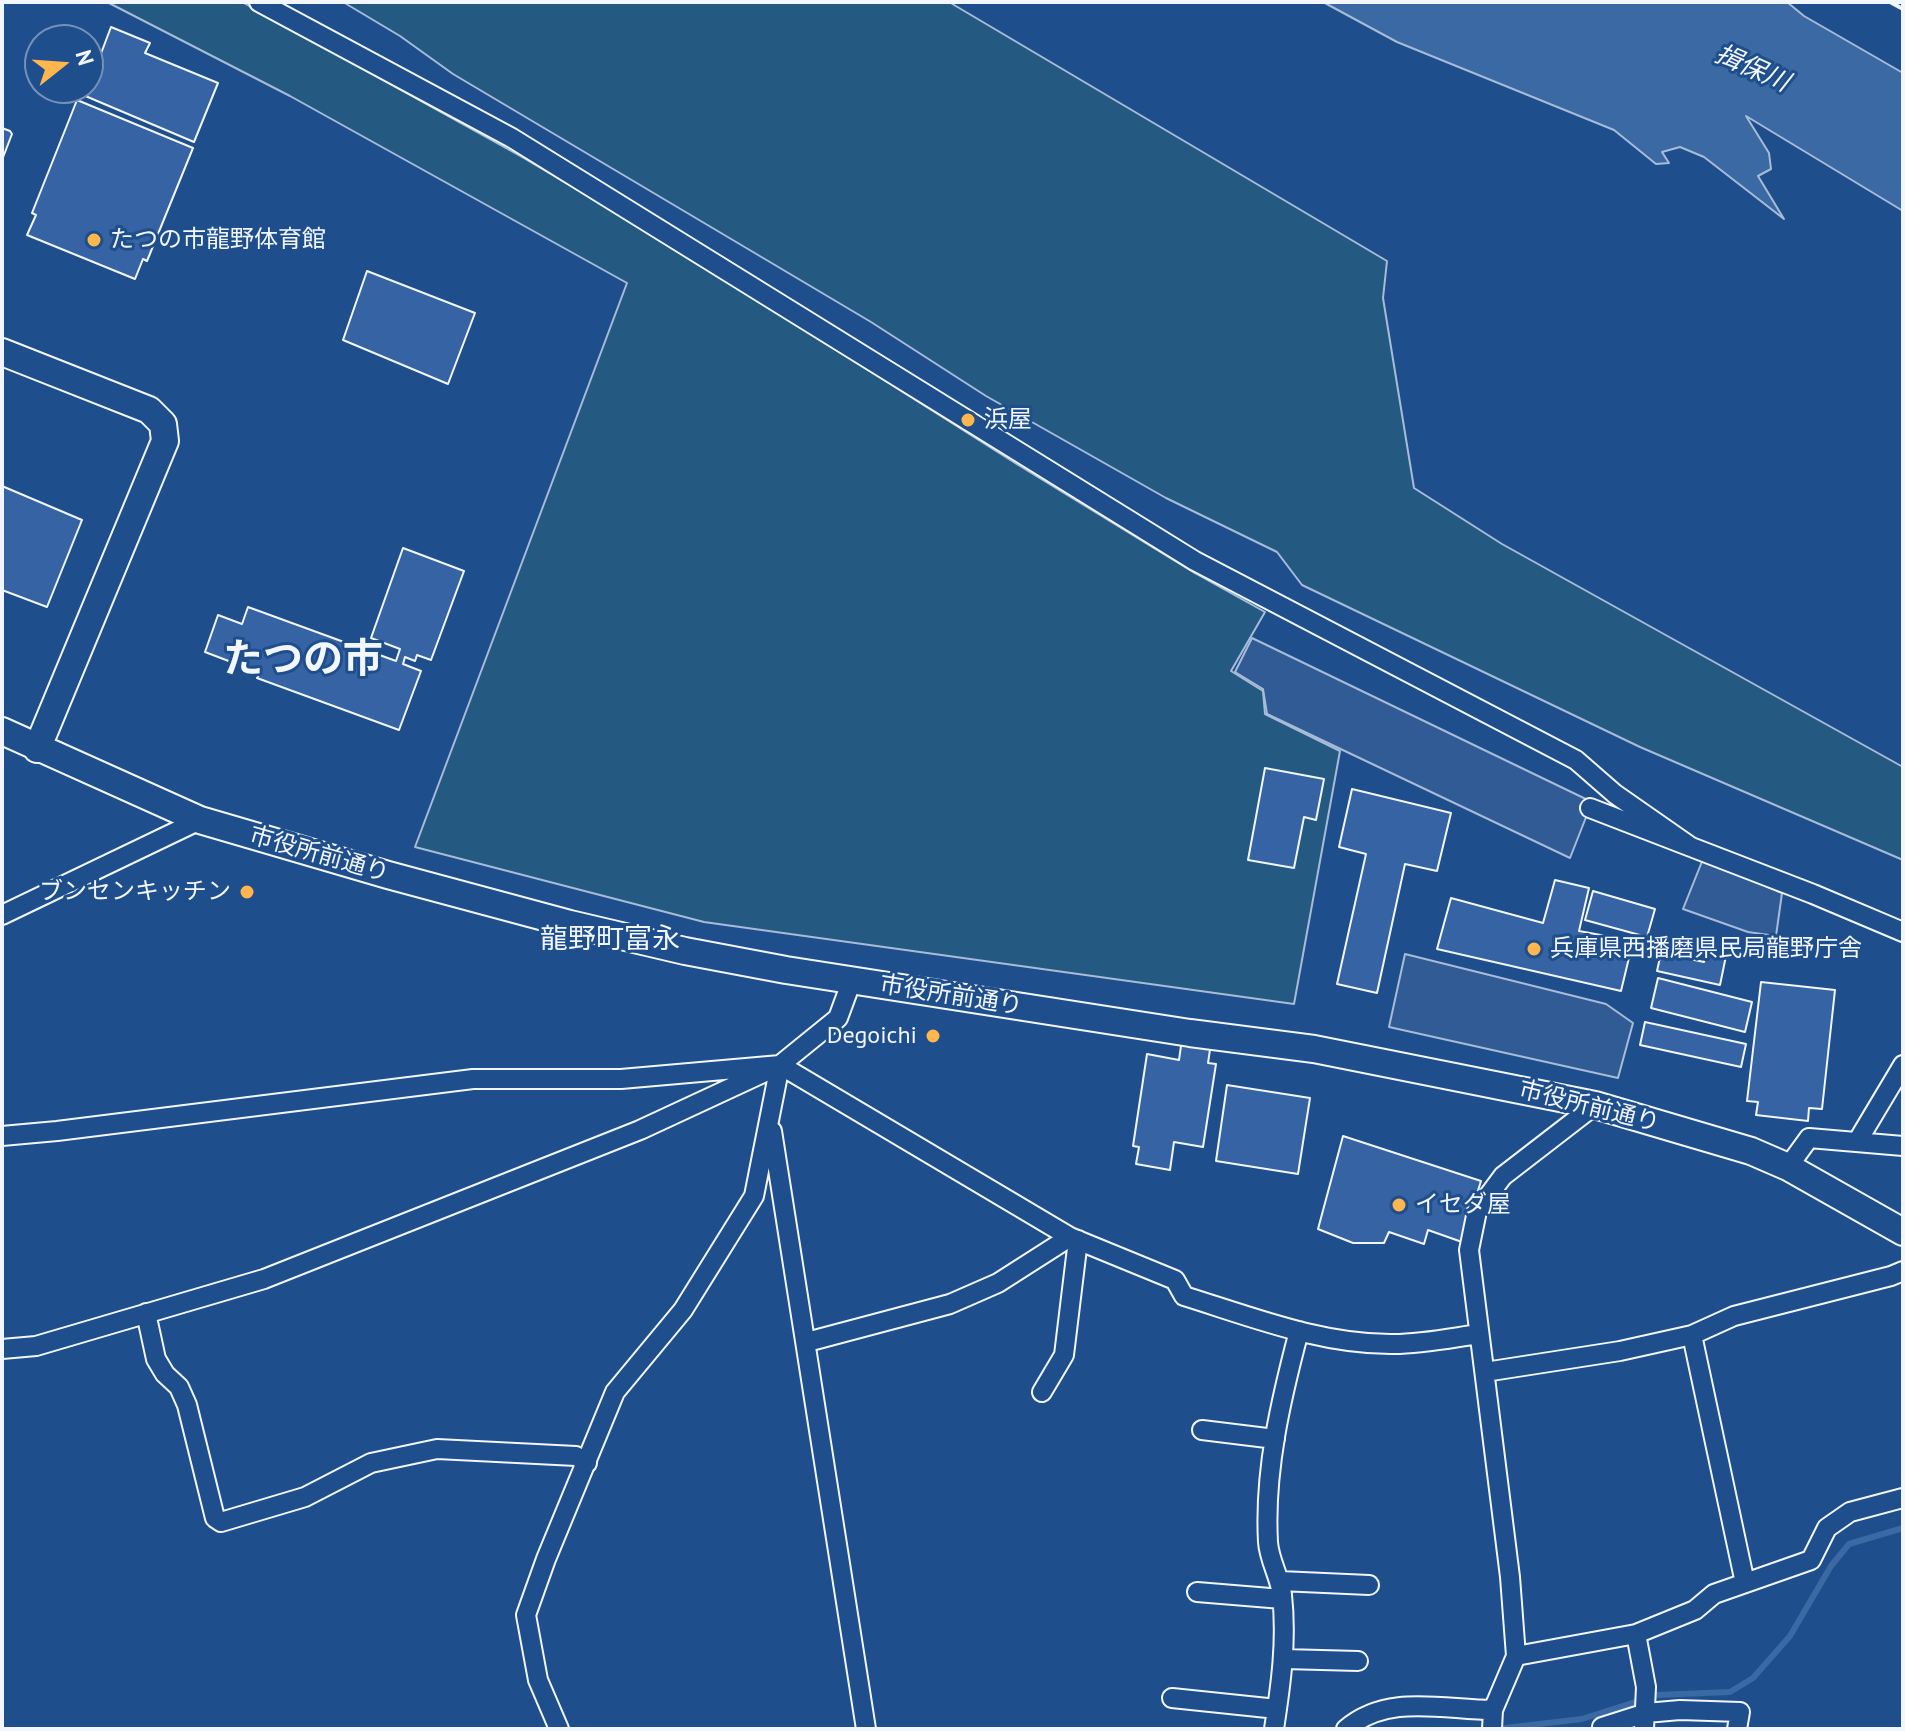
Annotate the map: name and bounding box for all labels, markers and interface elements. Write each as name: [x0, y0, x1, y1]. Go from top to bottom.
north arrow: [24, 24, 104, 104]
water label: 揖保川: [1710, 39, 1794, 99]
text: N: [70, 47, 101, 69]
place label: たつの市龍野体育館: [110, 226, 326, 254]
marker: たつの市龍野体育館: [85, 231, 103, 249]
place label: 浜屋: [984, 406, 1032, 434]
marker: 浜屋: [959, 411, 977, 429]
district label: たつの市: [223, 637, 383, 685]
street label: 市役所前通り: [246, 821, 392, 889]
place label: ブンセンキッチン: [39, 878, 231, 906]
marker: ブンセンキッチン: [238, 883, 256, 901]
district label: 龍野町富永: [540, 923, 680, 957]
place label: 兵庫県西播磨県民局龍野庁舎: [1550, 935, 1862, 963]
marker: 兵庫県西播磨県民局龍野庁舎: [1525, 940, 1543, 958]
street label: 市役所前通り: [878, 971, 1024, 1021]
place label: Degoichi: [827, 1022, 917, 1050]
marker: Degoichi: [924, 1027, 942, 1045]
street label: 市役所前通り: [1516, 1076, 1662, 1138]
place label: イセダ屋: [1415, 1191, 1511, 1219]
marker: イセダ屋: [1390, 1196, 1408, 1214]

